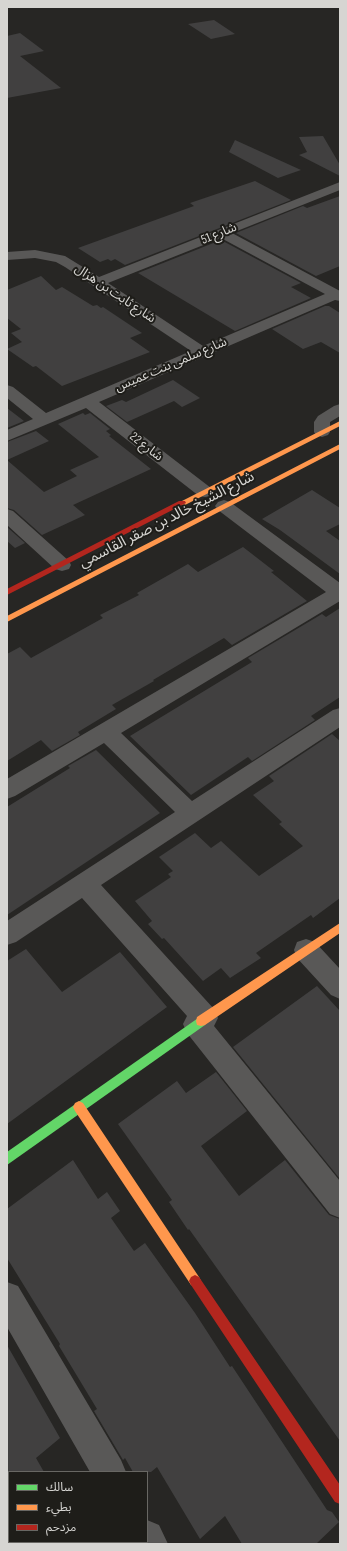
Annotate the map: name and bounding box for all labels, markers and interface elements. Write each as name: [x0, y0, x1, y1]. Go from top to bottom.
street label: شارع 51: [199, 220, 239, 248]
street label: شارع ثابت بن هزال: [72, 261, 158, 327]
street label: شارع سلمى بنت عميس: [113, 334, 229, 396]
street label: شارع 22: [126, 429, 166, 465]
street label: شارع الشيخ خالد بن صقر القاسمي: [76, 468, 258, 572]
legend: [8, 1471, 148, 1543]
text: سالك: [46, 1480, 73, 1495]
text: بطيء: [46, 1500, 72, 1515]
text: مزدحم: [46, 1520, 76, 1535]

